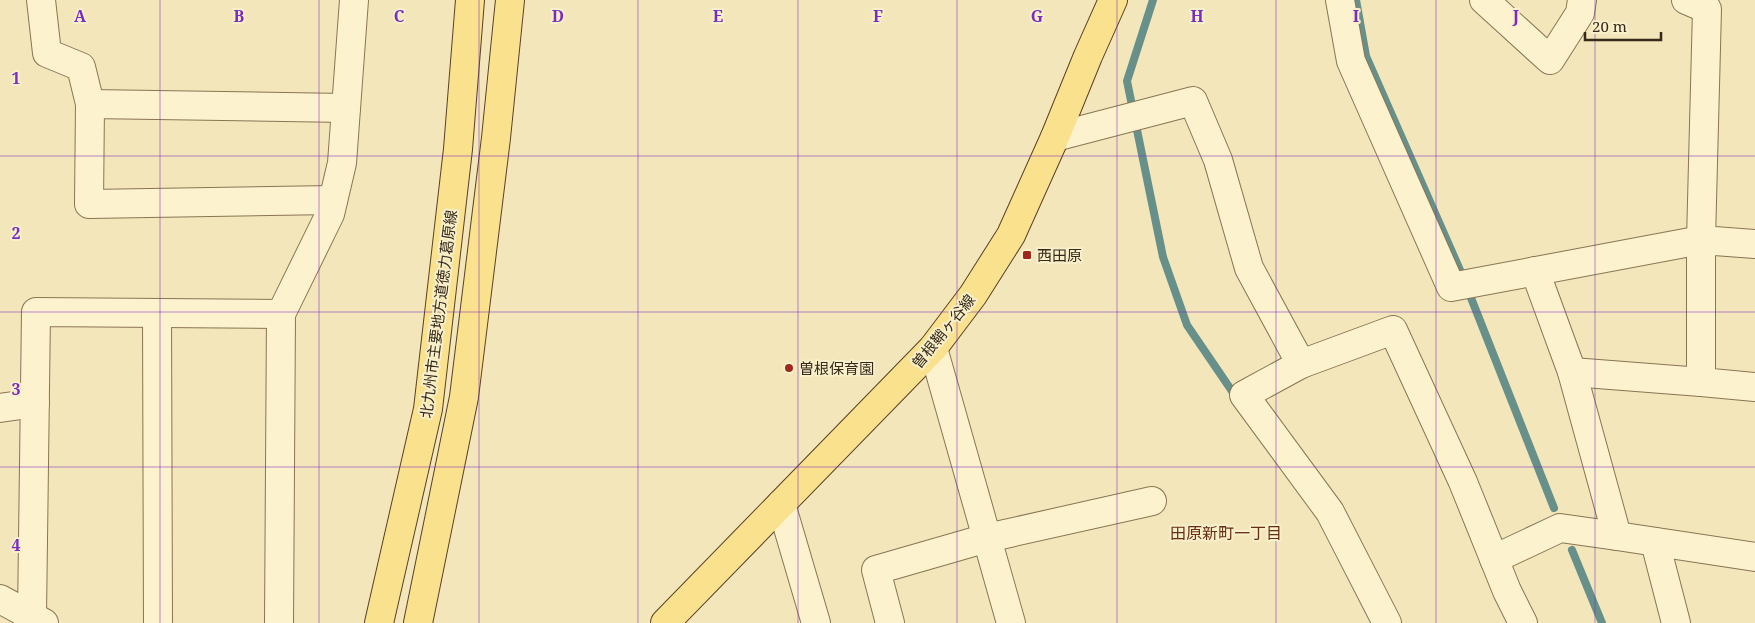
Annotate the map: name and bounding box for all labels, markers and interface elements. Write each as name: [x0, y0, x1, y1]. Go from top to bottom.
text: A: [74, 5, 87, 27]
text: B: [234, 5, 245, 27]
text: C: [394, 5, 405, 27]
text: D: [552, 5, 564, 27]
text: E: [713, 5, 723, 27]
text: F: [873, 5, 883, 27]
text: G: [1031, 5, 1043, 27]
text: H: [1190, 5, 1204, 27]
text: I: [1353, 5, 1359, 27]
text: J: [1512, 5, 1520, 27]
scale bar: [1585, 10, 1661, 42]
text: 20 m: [1592, 16, 1627, 36]
text: 1: [11, 67, 21, 89]
street label: 北九州市主要地方道徳力葛原線: [415, 209, 461, 419]
text: 2: [11, 222, 21, 244]
place label: 西田原: [1037, 245, 1082, 265]
marker: 西田原: [1021, 249, 1033, 261]
street label: 曽根鞘ヶ谷線: [907, 290, 979, 372]
place label: 曽根保育園: [799, 358, 874, 378]
marker: 曽根保育園: [783, 362, 795, 374]
text: 3: [11, 378, 21, 400]
district label: 田原新町一丁目: [1170, 522, 1282, 544]
text: 4: [11, 534, 21, 556]

